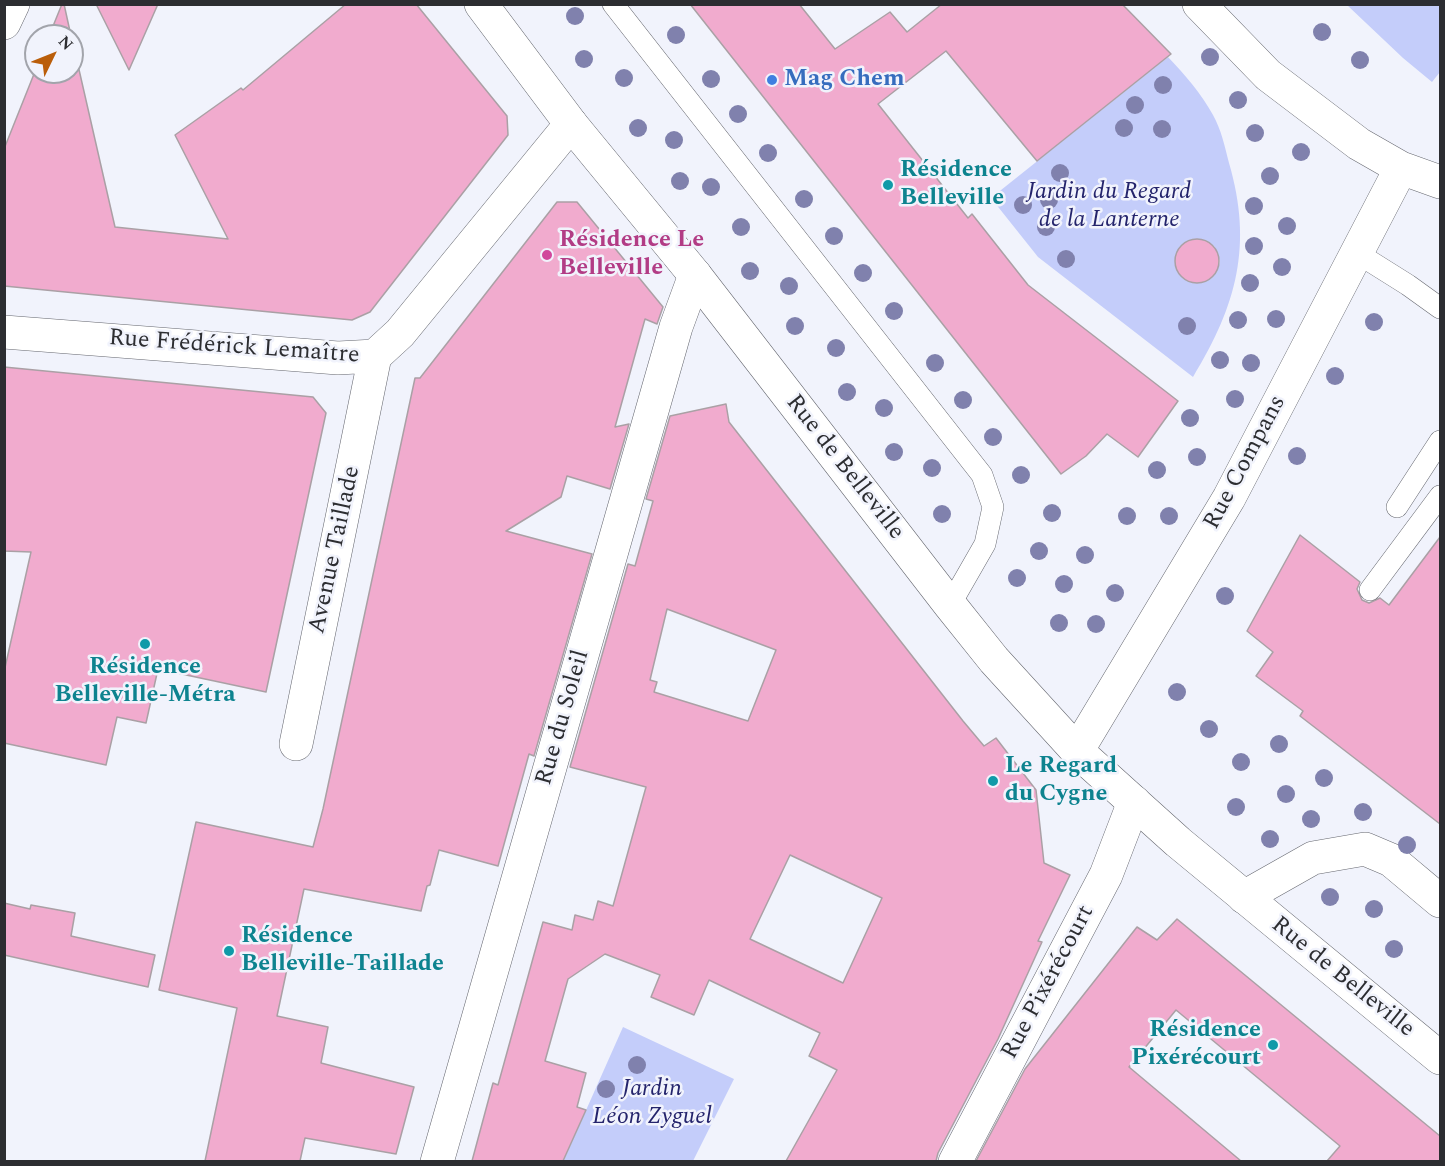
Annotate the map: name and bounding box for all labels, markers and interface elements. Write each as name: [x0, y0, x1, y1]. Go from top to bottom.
north arrow: [24, 24, 84, 84]
text: N: [52, 30, 79, 56]
place label: Mag Chem: [784, 66, 905, 94]
marker: Mag Chem: [765, 73, 779, 87]
place label: Résidence Belleville: [900, 157, 1012, 213]
marker: Résidence Belleville: [881, 178, 895, 192]
park label: Jardin du Regard de la Lanterne: [1027, 179, 1191, 235]
place label: Résidence Le Belleville: [559, 227, 704, 283]
marker: Résidence Le Belleville: [540, 248, 554, 262]
street label: Rue Frédérick Lemaître: [108, 325, 360, 371]
street label: Rue de Belleville: [778, 390, 910, 546]
street label: Rue Compans: [1199, 391, 1293, 535]
street label: Avenue Taillade: [304, 464, 368, 636]
marker: Résidence Belleville-Métra: [138, 637, 152, 651]
street label: Rue du Soleil: [531, 647, 597, 789]
place label: Résidence Belleville-Métra: [54, 654, 236, 710]
place label: Le Regard du Cygne: [1005, 753, 1117, 809]
marker: Le Regard du Cygne: [986, 774, 1000, 788]
street label: Rue Pixérécourt: [996, 901, 1102, 1065]
street label: Rue de Belleville: [1265, 911, 1419, 1045]
place label: Résidence Belleville-Taillade: [241, 923, 444, 979]
marker: Résidence Belleville-Taillade: [222, 944, 236, 958]
place label: Résidence Pixérécourt: [1131, 1017, 1261, 1073]
marker: Résidence Pixérécourt: [1266, 1038, 1280, 1052]
park label: Jardin Léon Zyguel: [592, 1076, 712, 1132]

